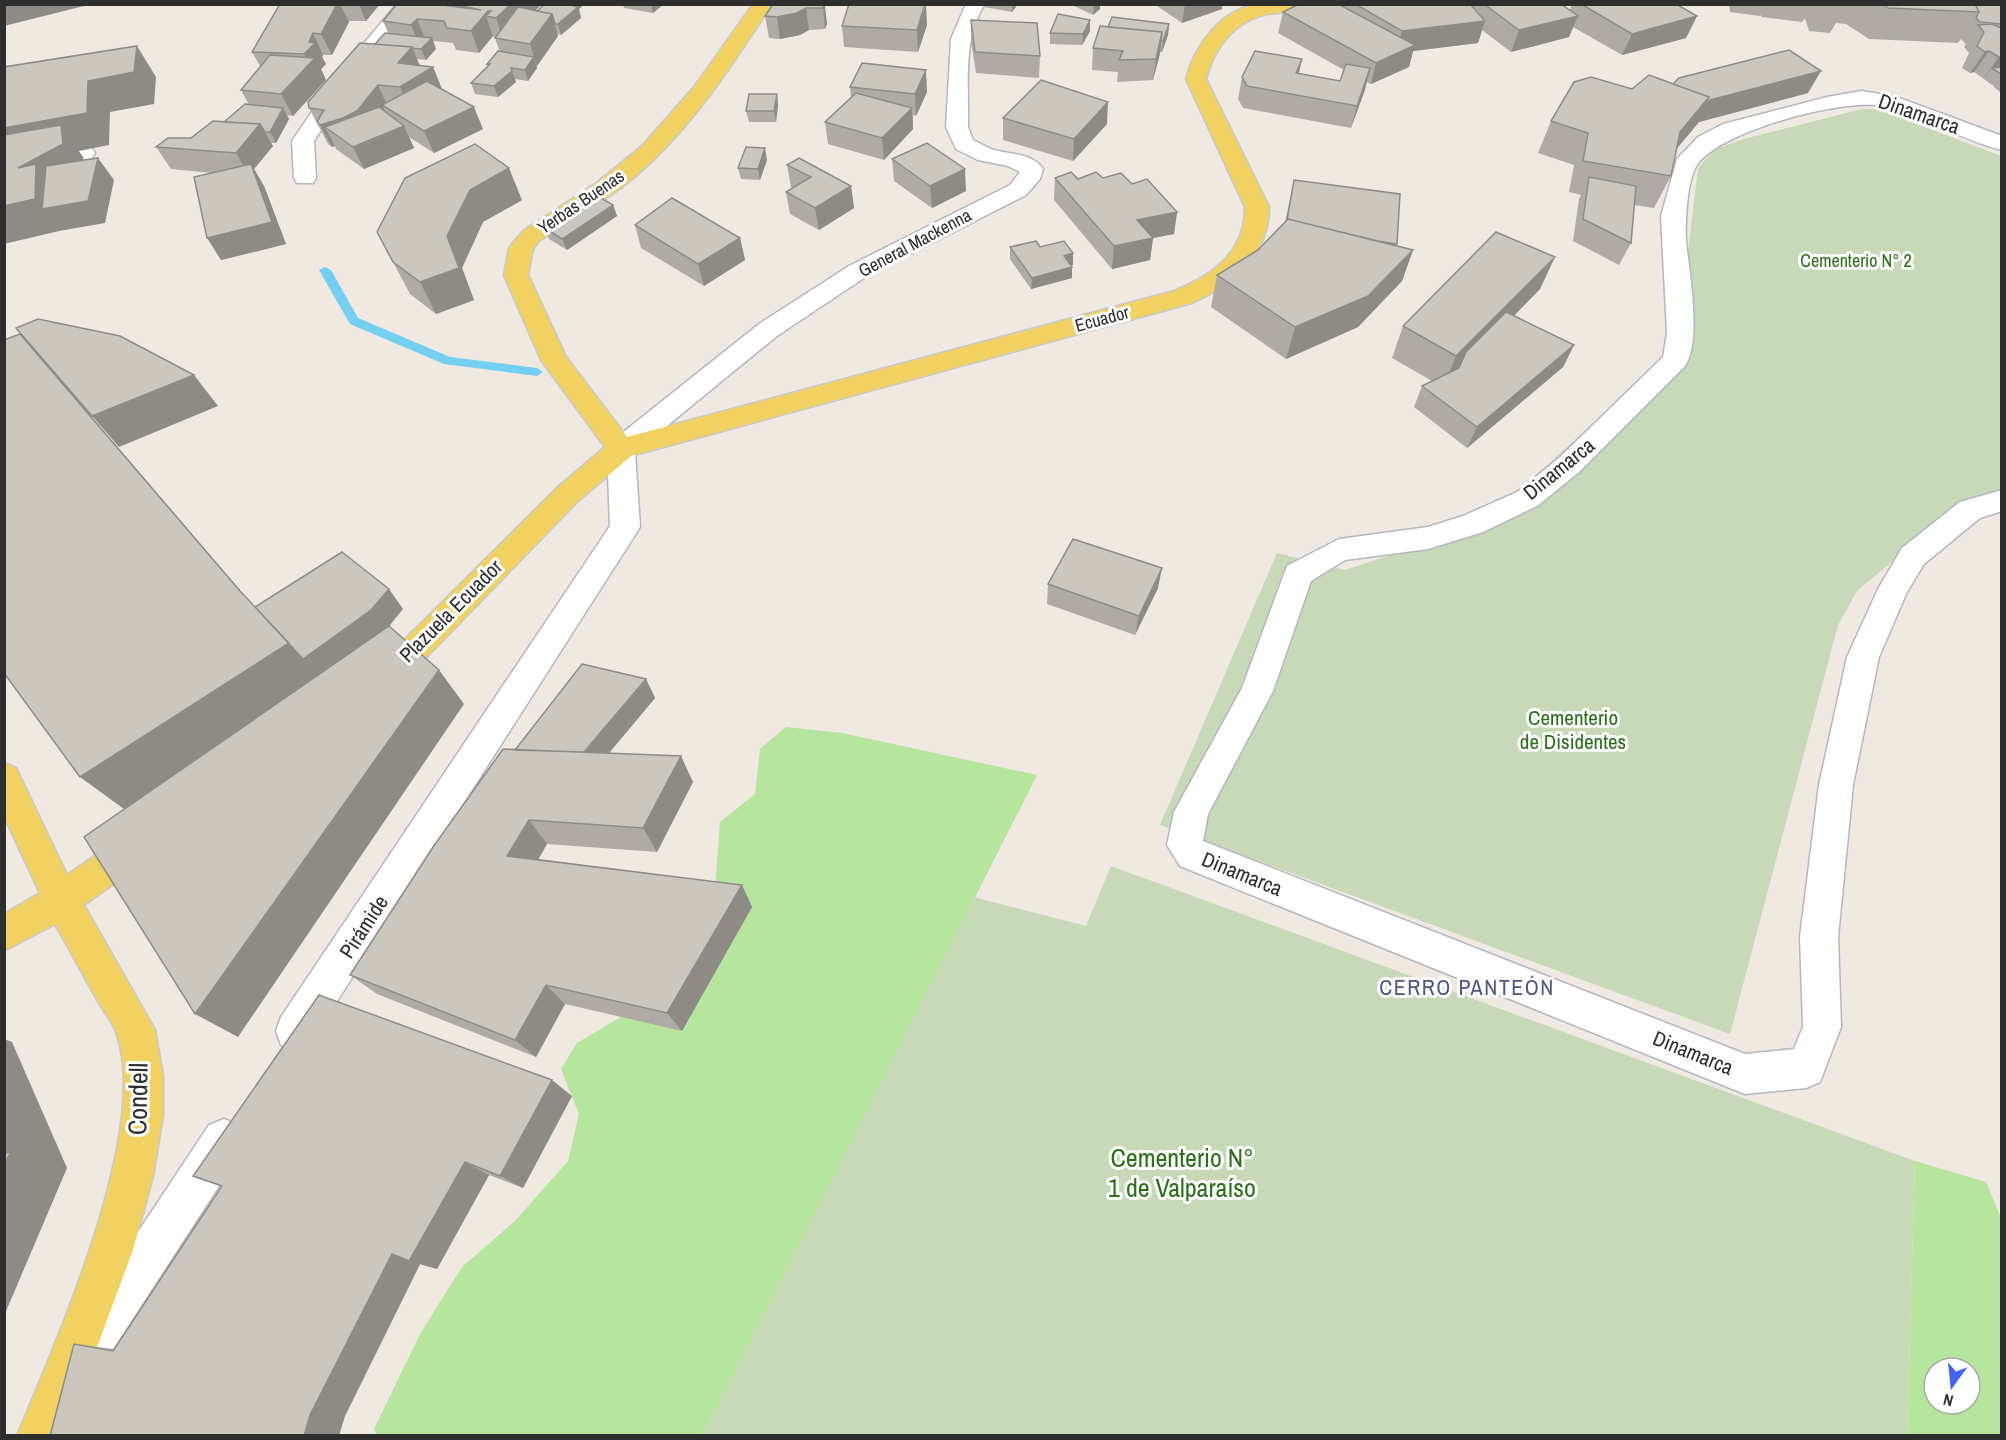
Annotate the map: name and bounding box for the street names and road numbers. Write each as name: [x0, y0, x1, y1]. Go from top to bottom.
street label: Dinamarca: [1875, 86, 1964, 141]
street label: Yerbas Buenas: [532, 163, 629, 240]
street label: General Mackenna: [854, 202, 976, 283]
street label: Ecuador: [1072, 299, 1132, 338]
street label: Dinamarca: [1517, 431, 1601, 506]
street label: Plazuela Ecuador: [393, 552, 509, 669]
street label: Dinamarca: [1198, 844, 1287, 903]
street label: Pirámide: [332, 890, 395, 964]
street label: Dinamarca: [1649, 1023, 1738, 1082]
street label: Condell: [119, 1063, 156, 1135]

